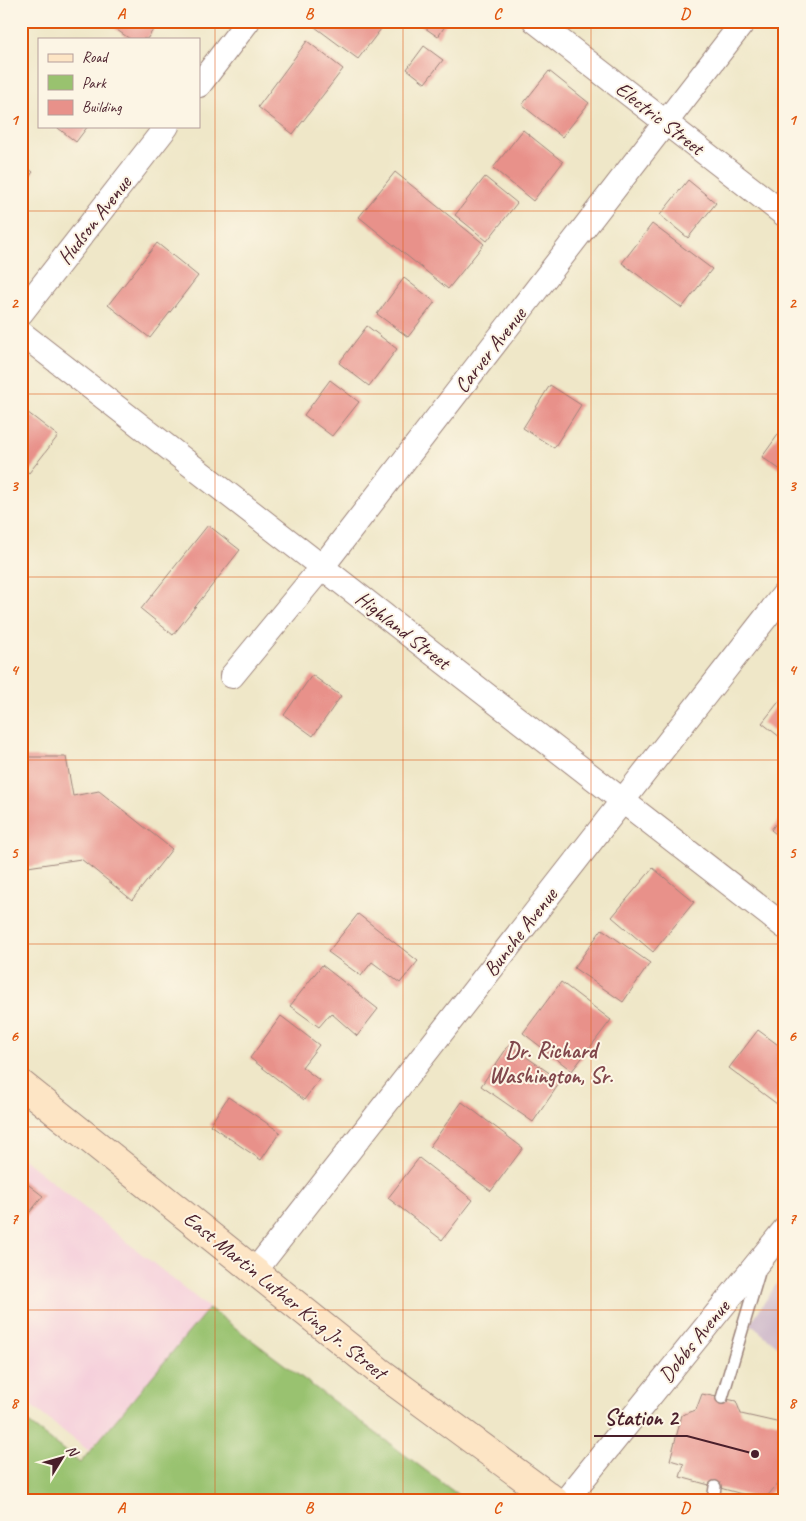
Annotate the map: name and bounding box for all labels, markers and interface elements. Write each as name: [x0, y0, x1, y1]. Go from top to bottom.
text: A: [117, 4, 127, 24]
text: B: [305, 4, 315, 24]
text: C: [493, 4, 503, 24]
text: D: [680, 4, 691, 24]
legend: [38, 38, 200, 128]
text: Road: [82, 48, 109, 67]
text: Park: [82, 74, 107, 93]
street label: Electric Street: [611, 75, 711, 162]
text: Building: [82, 98, 122, 117]
text: 1: [10, 110, 19, 130]
text: 1: [788, 110, 797, 130]
street label: Hudson Avenue: [51, 170, 137, 269]
text: 2: [10, 293, 19, 313]
text: 2: [788, 293, 797, 313]
street label: Carver Avenue: [449, 301, 532, 398]
text: 3: [10, 476, 19, 496]
text: 3: [788, 476, 797, 496]
street label: Highland Street: [350, 585, 457, 676]
text: 4: [10, 660, 19, 680]
text: 4: [788, 660, 797, 680]
text: 5: [11, 843, 20, 863]
text: 5: [789, 843, 798, 863]
street label: Bunche Avenue: [477, 882, 563, 981]
text: 6: [10, 1026, 19, 1046]
text: 6: [788, 1026, 797, 1046]
district label: Dr. Richard Washington, Sr.: [489, 1037, 614, 1090]
street label: East Martin Luther King Jr. Street: [178, 1205, 394, 1387]
text: 7: [10, 1209, 19, 1229]
text: 7: [788, 1209, 797, 1229]
street label: Dobbs Avenue: [653, 1294, 736, 1387]
text: 8: [10, 1393, 19, 1413]
text: 8: [788, 1393, 797, 1413]
callout: Station 2: [594, 1399, 687, 1436]
text: Station 2: [604, 1404, 680, 1432]
north arrow: [38, 1434, 88, 1484]
text: N: [63, 1442, 83, 1461]
text: A: [117, 1498, 127, 1518]
text: B: [305, 1498, 315, 1518]
text: C: [493, 1498, 503, 1518]
text: D: [680, 1498, 691, 1518]

